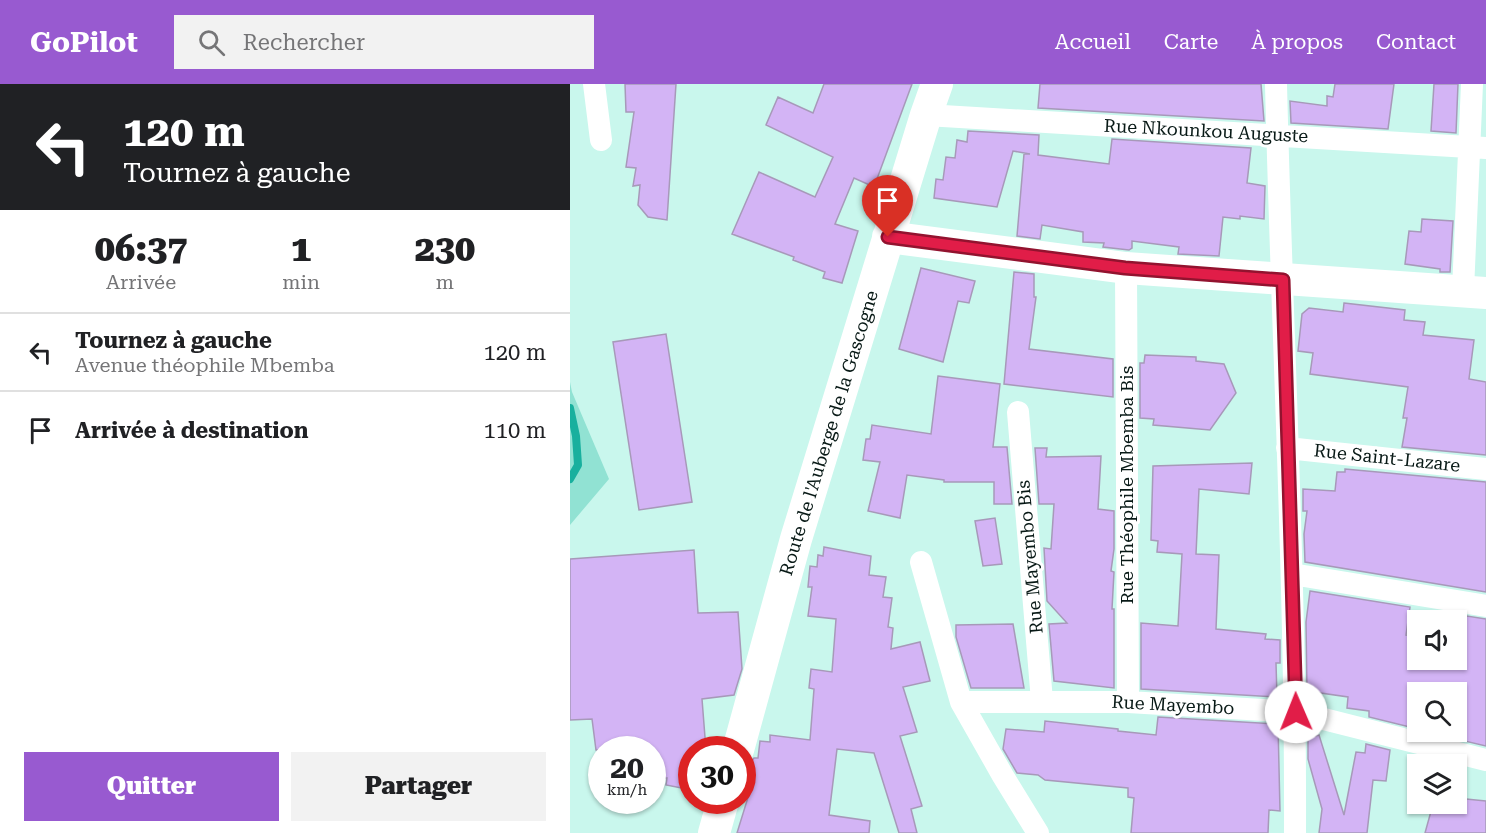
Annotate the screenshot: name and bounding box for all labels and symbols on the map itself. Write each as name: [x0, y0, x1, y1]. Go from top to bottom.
street label: Rue Nkounkou Auguste: [1103, 115, 1309, 146]
pin: [862, 175, 913, 237]
street label: Route de l'Auberge de la Gascogne: [775, 288, 882, 578]
street label: Rue Théophile Mbemba Bis: [1116, 366, 1137, 604]
street label: Rue Saint-Lazare: [1313, 439, 1461, 476]
street label: Rue Mayembo Bis: [1012, 479, 1047, 635]
position arrow: [1264, 680, 1328, 744]
street label: Rue Mayembo: [1111, 691, 1235, 718]
speed limit sign: 30: [678, 736, 756, 814]

